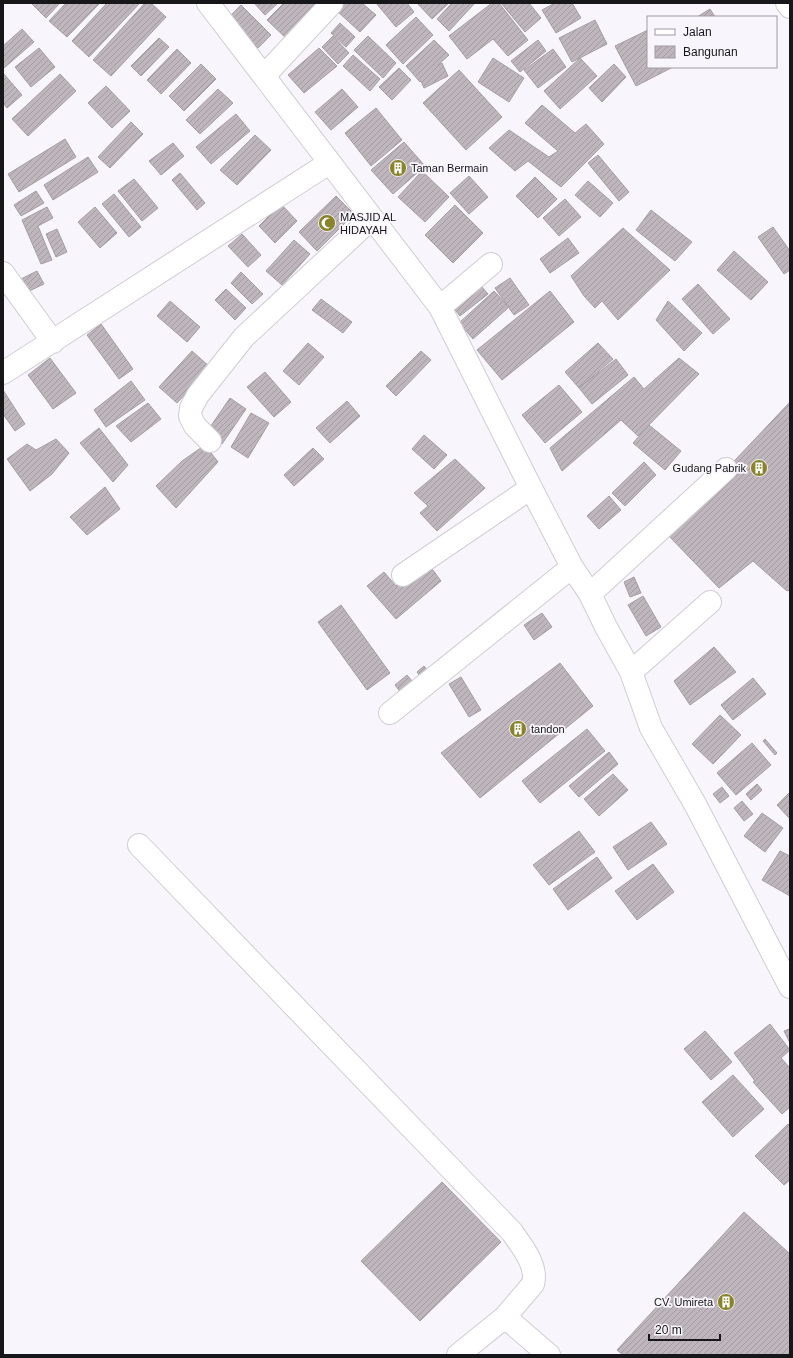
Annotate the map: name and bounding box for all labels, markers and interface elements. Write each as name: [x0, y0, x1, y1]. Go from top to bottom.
legend: [647, 16, 777, 68]
text: Jalan: [683, 25, 712, 39]
text: Bangunan: [683, 45, 738, 59]
building icon: Taman Bermain: [388, 158, 408, 178]
place label: Taman Bermain: [411, 162, 488, 174]
place label: MASJID AL HIDAYAH: [340, 211, 396, 236]
mosque icon: MASJID AL HIDAYAH: [317, 213, 337, 233]
building icon: Gudang Pabrik: [749, 458, 769, 478]
place label: Gudang Pabrik: [673, 462, 746, 474]
building icon: tandon: [508, 719, 528, 739]
place label: tandon: [531, 723, 565, 735]
building icon: CV. Umireta: [716, 1292, 736, 1312]
place label: CV. Umireta: [654, 1296, 714, 1308]
scale bar: [649, 1316, 720, 1342]
text: 20 m: [655, 1323, 682, 1337]

